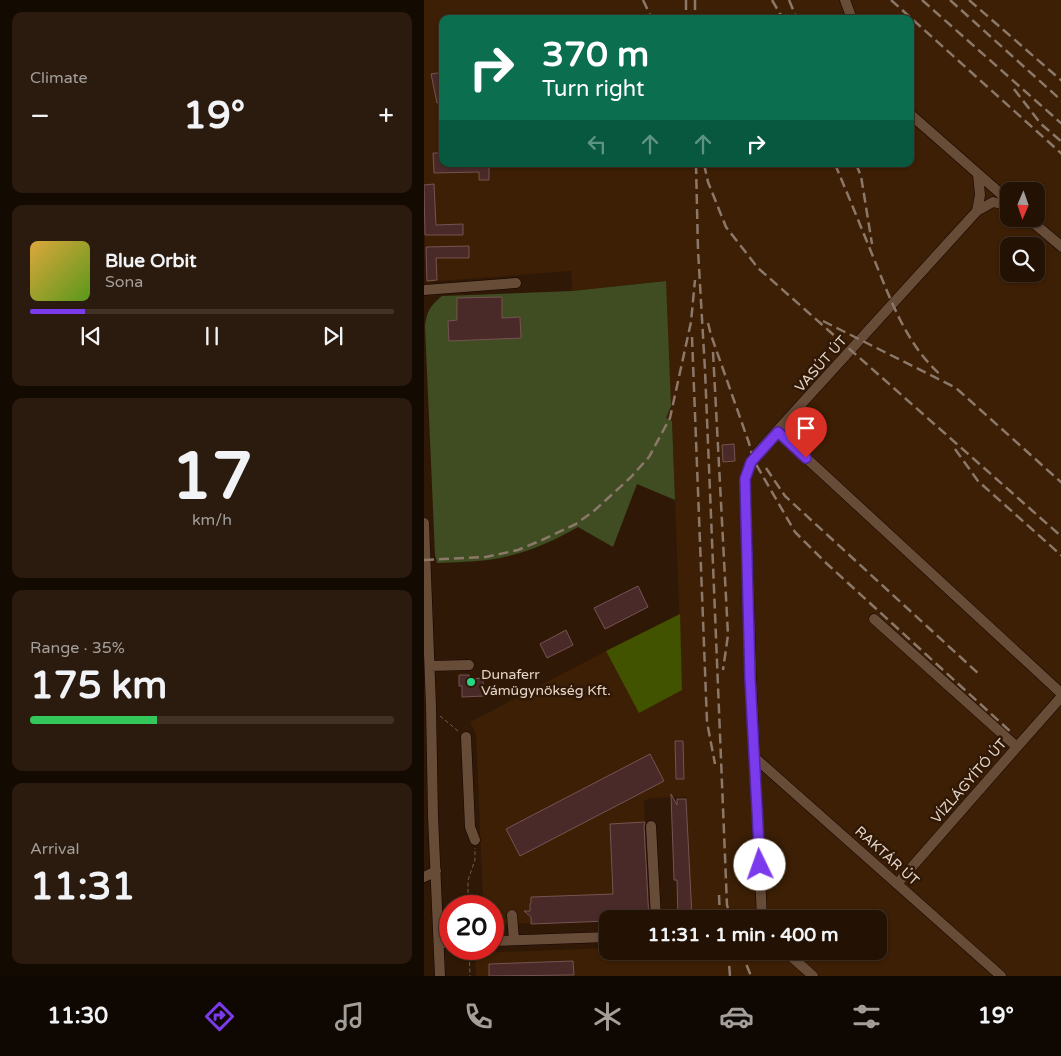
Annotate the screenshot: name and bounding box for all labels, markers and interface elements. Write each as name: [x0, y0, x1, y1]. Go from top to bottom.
text: 370 m: [542, 34, 649, 76]
icon: right: [459, 35, 524, 100]
text: Climate: [30, 68, 88, 88]
text: Turn right: [542, 76, 644, 102]
text: 19°: [183, 93, 245, 139]
text: −: [30, 99, 50, 133]
text: +: [378, 99, 394, 133]
icon: left: [583, 130, 611, 158]
icon: ahead: [636, 130, 664, 158]
icon: ahead: [689, 130, 717, 158]
icon: right: [742, 130, 770, 158]
north arrow: [1000, 182, 1045, 228]
map controls: [1000, 182, 1045, 282]
button: search: [1000, 237, 1045, 282]
text: Blue Orbit: [105, 250, 197, 272]
text: Sona: [105, 272, 143, 292]
icon: previous: [77, 322, 105, 350]
icon: pause: [198, 322, 226, 350]
icon: next: [319, 322, 347, 350]
street label: VASÚT ÚT: [791, 332, 851, 396]
pin: [785, 407, 827, 458]
icon: arrive: [792, 414, 820, 442]
text: 17: [171, 438, 253, 517]
text: km/h: [192, 510, 232, 530]
text: Range · 35%: [30, 638, 125, 658]
text: 175 km: [30, 663, 167, 709]
place label: Dunaferr Vámügynökség Kft.: [481, 666, 611, 699]
marker: Dunaferr Vámügynökség Kft.: [465, 676, 477, 688]
street label: VÍZLÁGYÍTÓ ÚT: [928, 735, 1011, 827]
street label: RAKTÁR ÚT: [851, 823, 923, 890]
position arrow: [733, 838, 785, 890]
text: Arrival: [30, 839, 79, 859]
text: 11:31: [30, 864, 135, 910]
speed limit sign: 20: [439, 895, 504, 960]
text: 11:31 · 1 min · 400 m: [647, 924, 839, 946]
icon: directions: [202, 999, 237, 1034]
icon: music: [332, 999, 367, 1034]
icon: phone: [461, 999, 496, 1034]
icon: climate: [590, 999, 625, 1034]
icon: car: [719, 999, 754, 1034]
icon: filters: [849, 999, 884, 1034]
text: 11:30: [47, 1003, 108, 1029]
text: 19°: [978, 1003, 1014, 1029]

